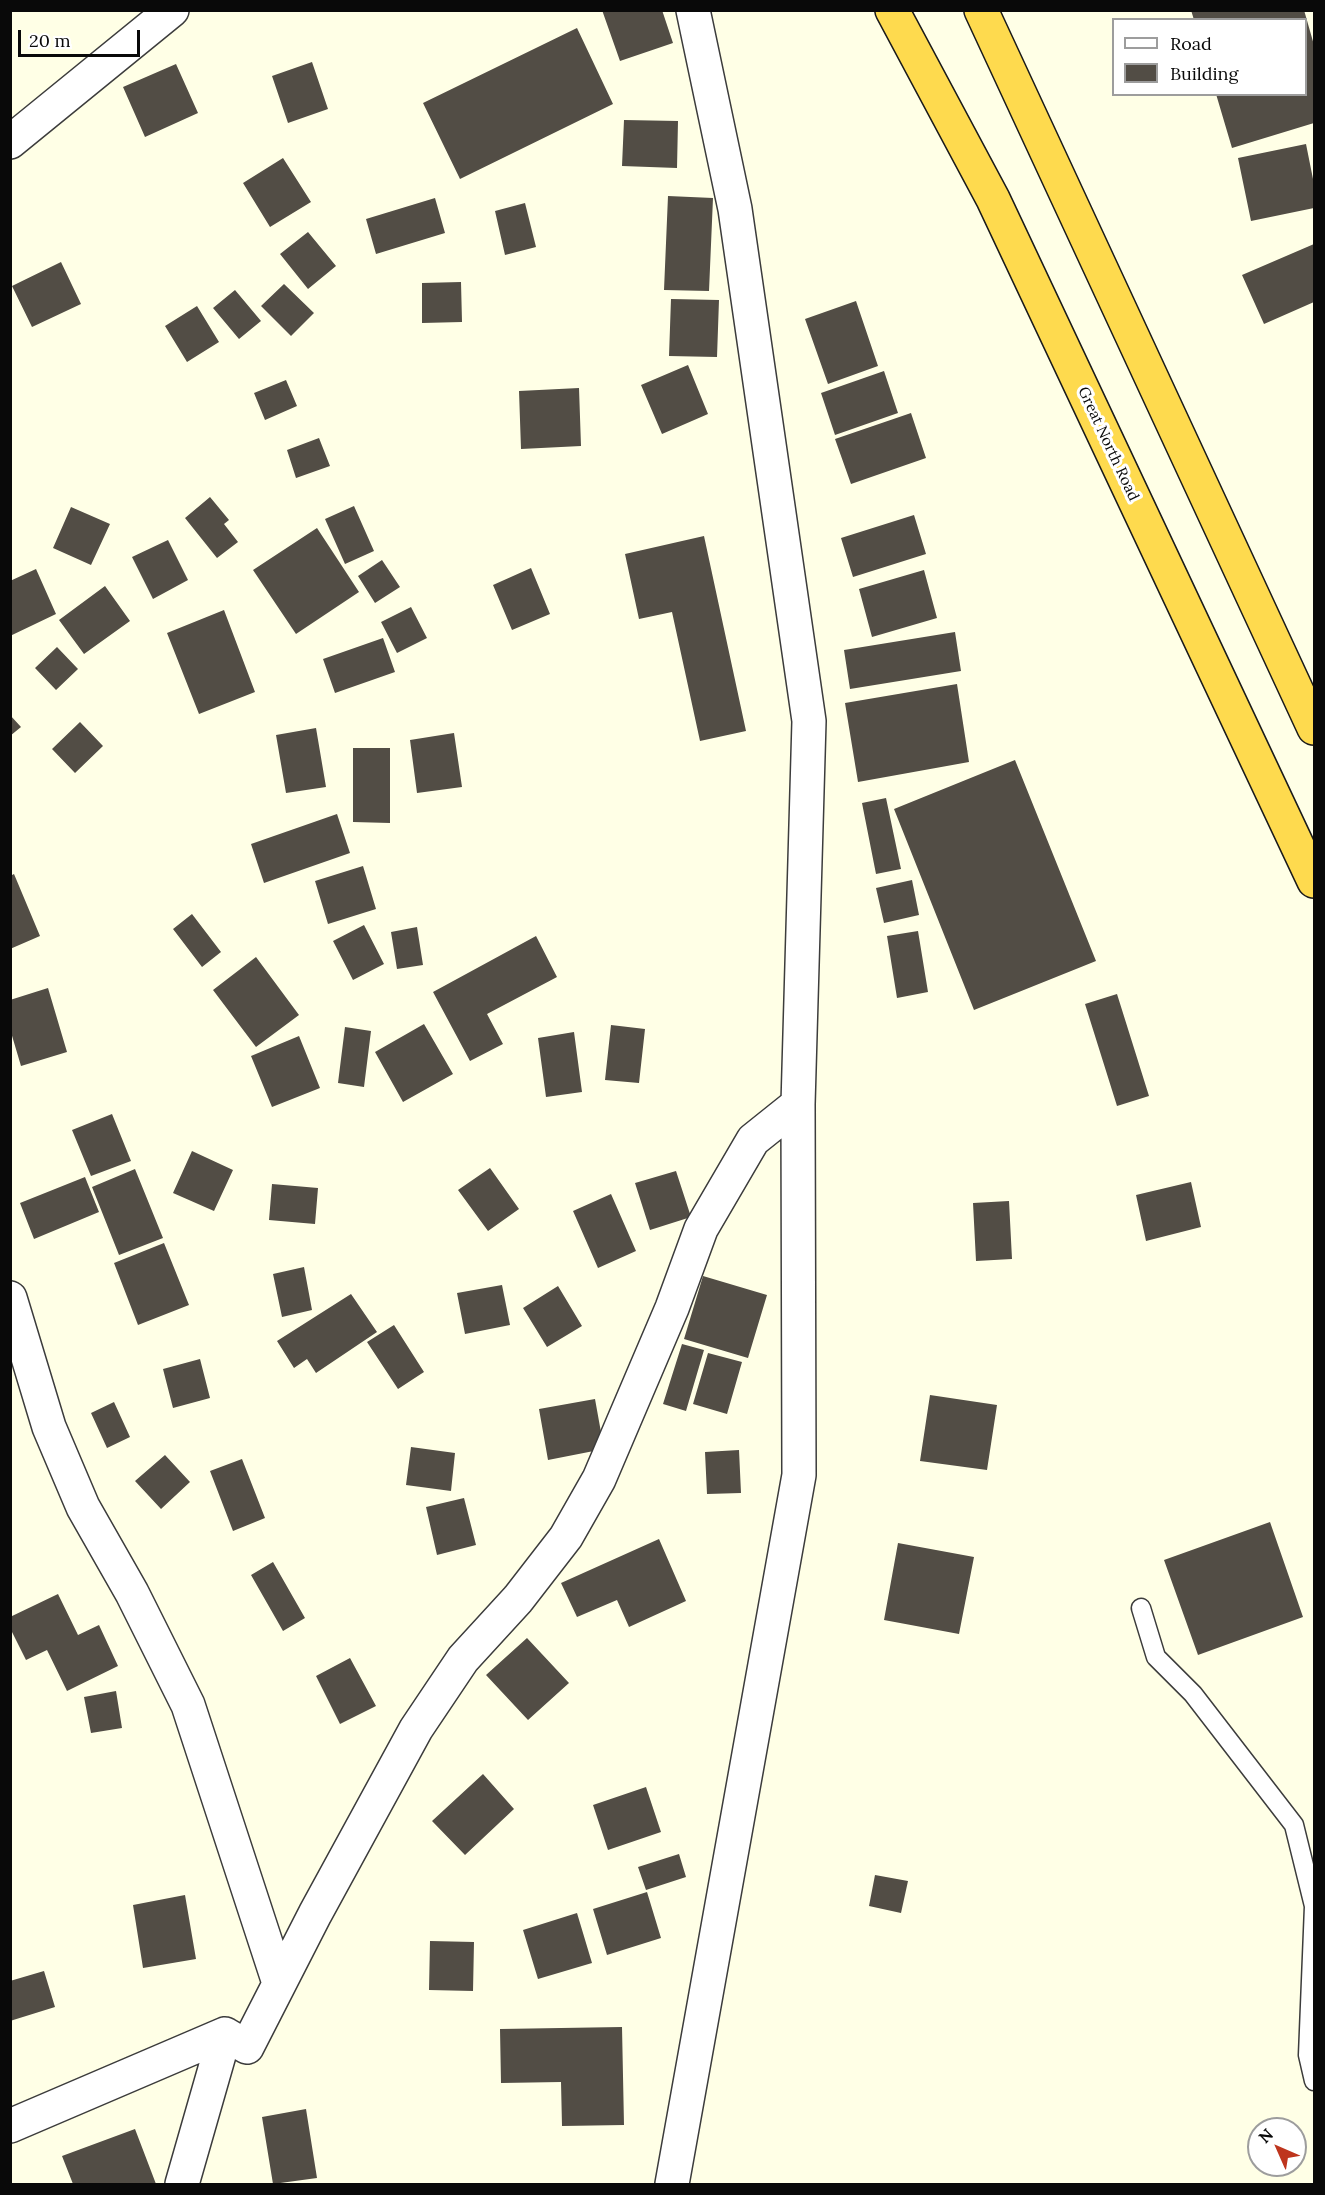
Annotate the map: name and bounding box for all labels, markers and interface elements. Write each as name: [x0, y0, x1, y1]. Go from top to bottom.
scale bar: [21, 18, 142, 56]
legend: [1112, 18, 1307, 96]
text: 20 m: [29, 29, 71, 52]
text: Road: [1170, 32, 1212, 55]
text: Building: [1170, 62, 1238, 85]
street label: Great North Road: [1074, 384, 1142, 504]
north arrow: [1247, 2117, 1307, 2177]
text: N: [1254, 2124, 1277, 2147]

